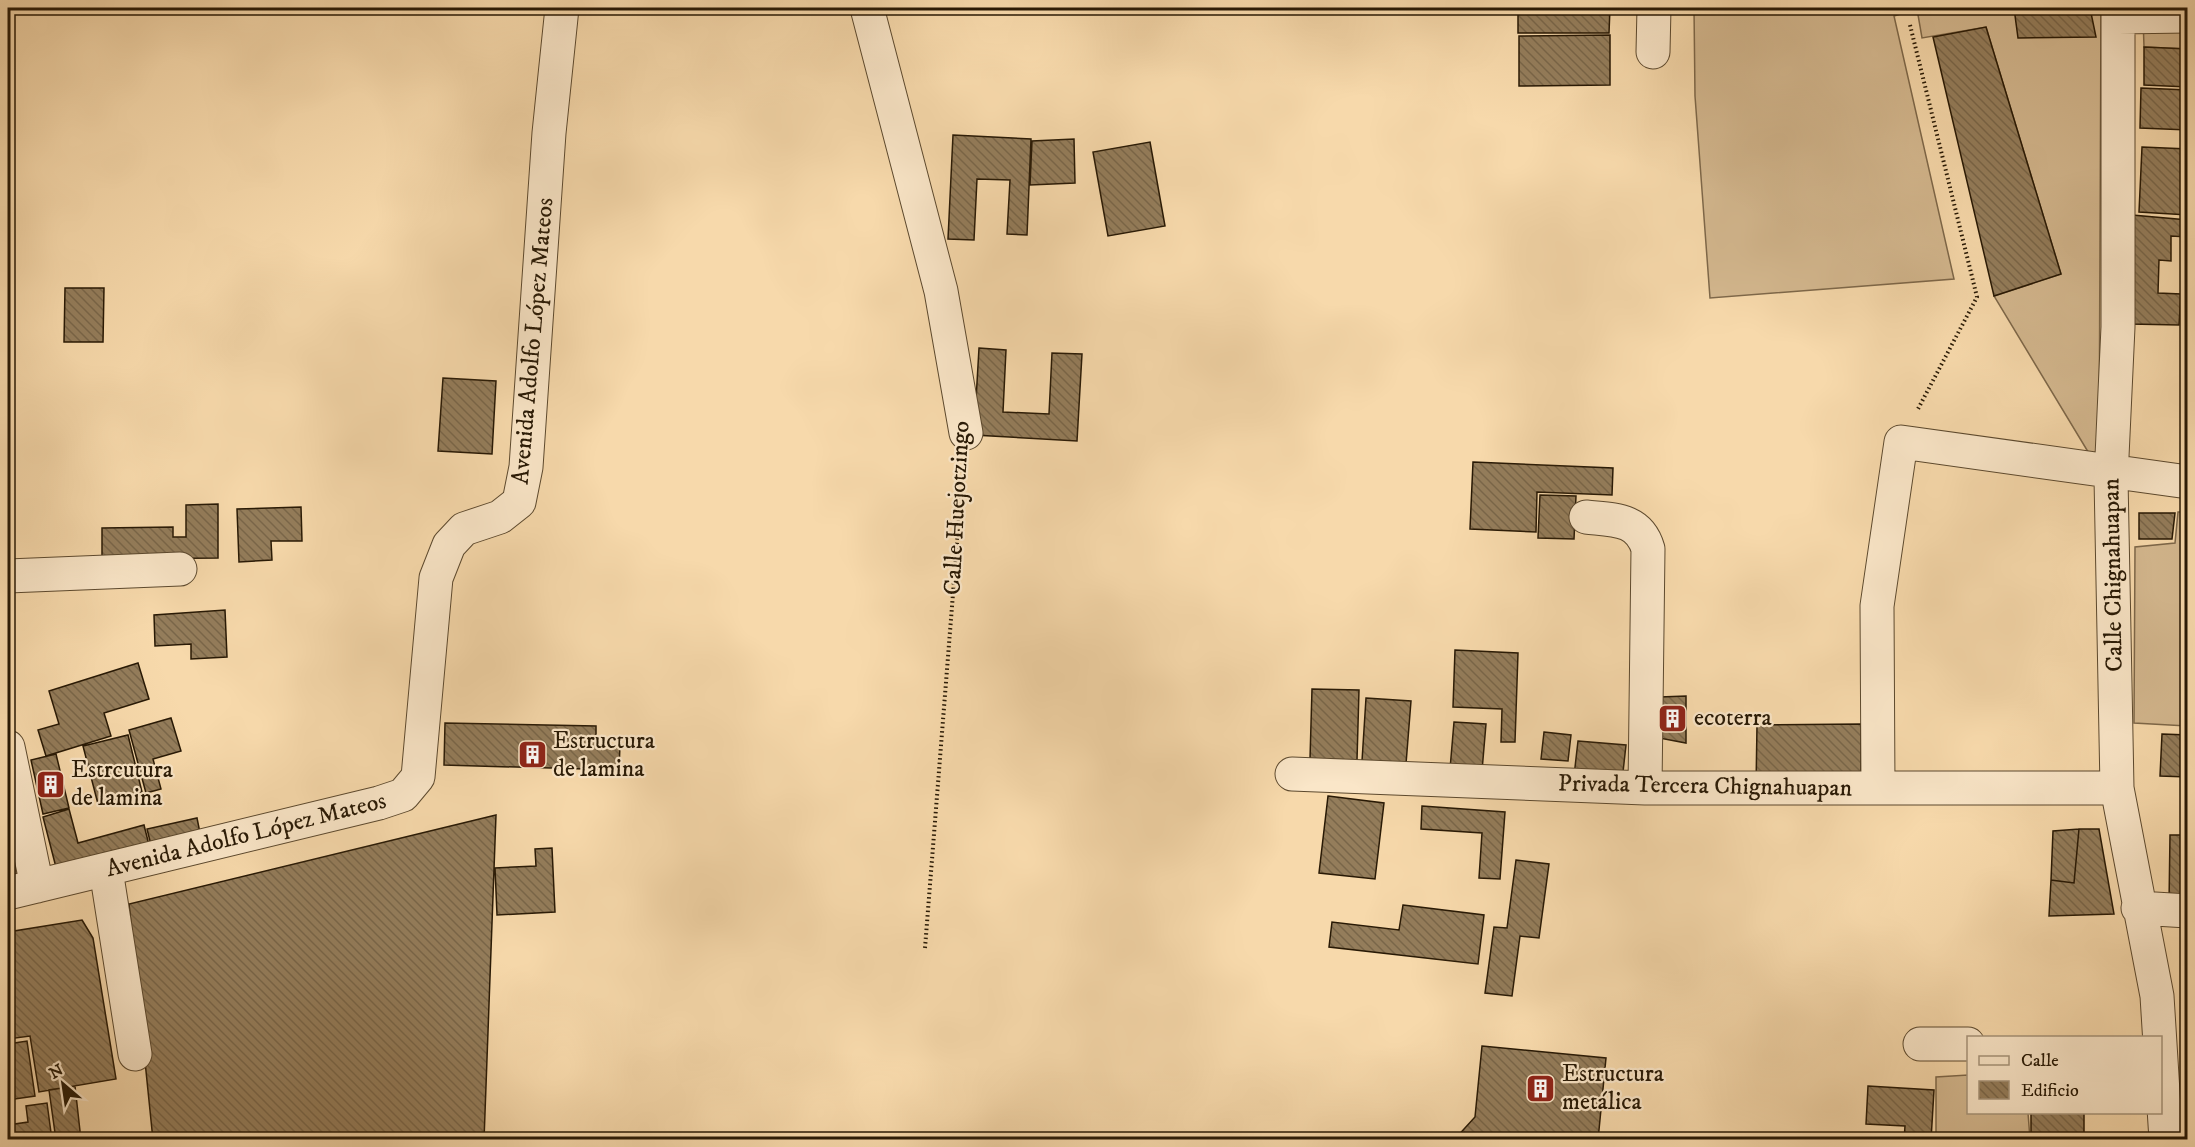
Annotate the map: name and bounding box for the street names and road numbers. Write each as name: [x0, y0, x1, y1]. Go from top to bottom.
street label: Avenida Adolfo López Mateos: [506, 196, 560, 486]
street label: Calle Huejotzingo: [937, 420, 977, 596]
street label: Calle Chignahuapan: [2096, 477, 2130, 672]
street label: Privada Tercera Chignahuapan: [1558, 768, 1853, 804]
street label: Avenida Adolfo López Mateos: [103, 786, 389, 884]

